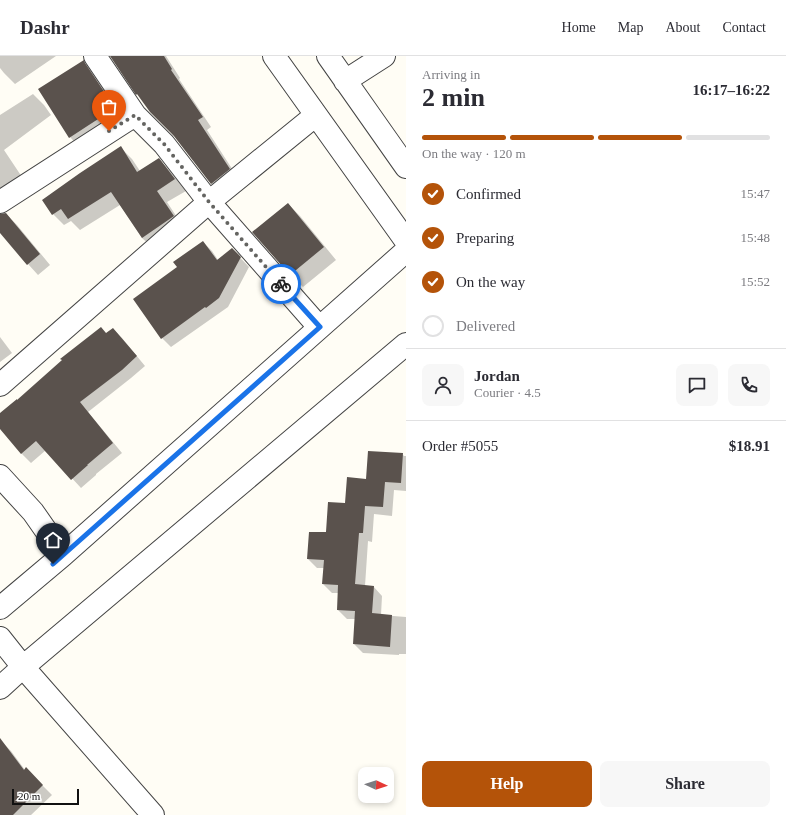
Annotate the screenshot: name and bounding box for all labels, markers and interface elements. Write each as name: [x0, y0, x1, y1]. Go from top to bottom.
text: Dashr: [20, 17, 70, 38]
text: Home: [562, 20, 596, 35]
text: Map: [618, 20, 643, 35]
text: About: [665, 20, 700, 35]
text: Contact: [722, 20, 766, 35]
text: Arriving in: [422, 67, 480, 82]
text: 16:17–16:22: [693, 82, 770, 98]
text: 2 min: [422, 83, 485, 112]
pin: [92, 90, 126, 131]
icon: bag: [98, 96, 120, 118]
text: On the way · 120 m: [422, 146, 526, 161]
icon: check: [422, 183, 444, 205]
text: Confirmed: [456, 186, 521, 202]
text: 15:47: [740, 186, 770, 201]
icon: check: [422, 227, 444, 249]
text: Preparing: [456, 230, 514, 246]
text: 15:48: [740, 230, 770, 245]
courier: [261, 264, 301, 304]
icon: check: [422, 271, 444, 293]
icon: bike: [270, 273, 292, 295]
text: On the way: [456, 274, 525, 290]
text: 15:52: [740, 274, 770, 289]
text: Delivered: [456, 318, 515, 334]
button: person: [422, 364, 464, 406]
button: chat: [676, 364, 718, 406]
button: phone: [728, 364, 770, 406]
text: Jordan: [474, 368, 520, 384]
text: Courier · 4.5: [474, 385, 541, 400]
text: Order #5055: [422, 438, 498, 454]
text: $18.91: [729, 438, 770, 454]
pin: [36, 523, 70, 564]
icon: home: [42, 529, 64, 551]
button: Help: [422, 761, 592, 807]
button: Share: [600, 761, 770, 807]
north arrow: [358, 767, 394, 803]
map controls: [358, 767, 394, 803]
scale bar: [12, 787, 79, 806]
text: 20 m: [18, 790, 40, 802]

